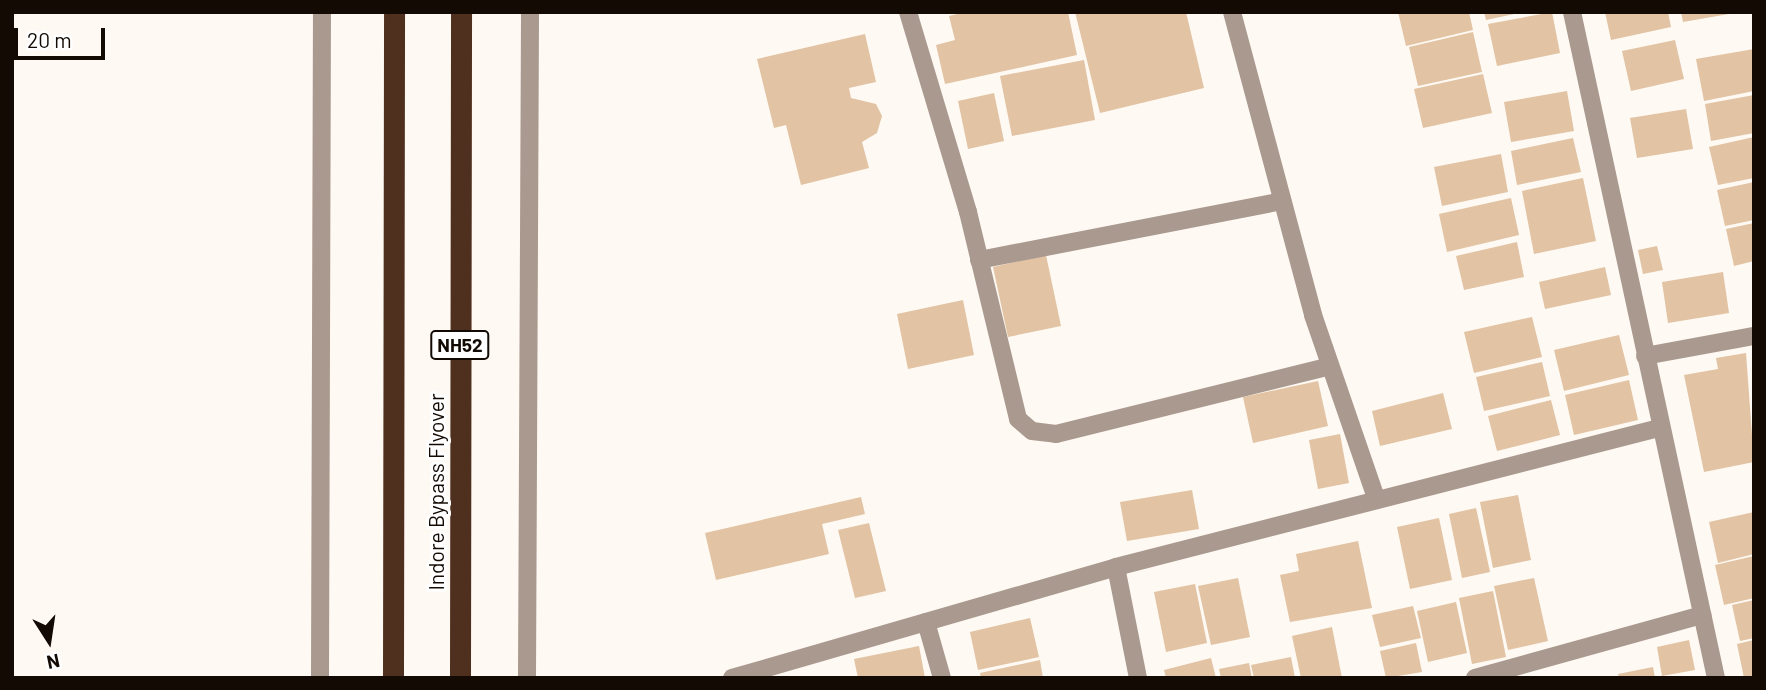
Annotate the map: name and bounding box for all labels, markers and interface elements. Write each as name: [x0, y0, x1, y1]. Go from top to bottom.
scale bar: [18, 14, 108, 58]
text: 20 m: [27, 27, 72, 52]
road number: NH52: [430, 330, 490, 360]
street label: Indore Bypass Flyover: [423, 393, 449, 591]
north arrow: [14, 606, 84, 676]
text: N: [45, 649, 62, 675]

